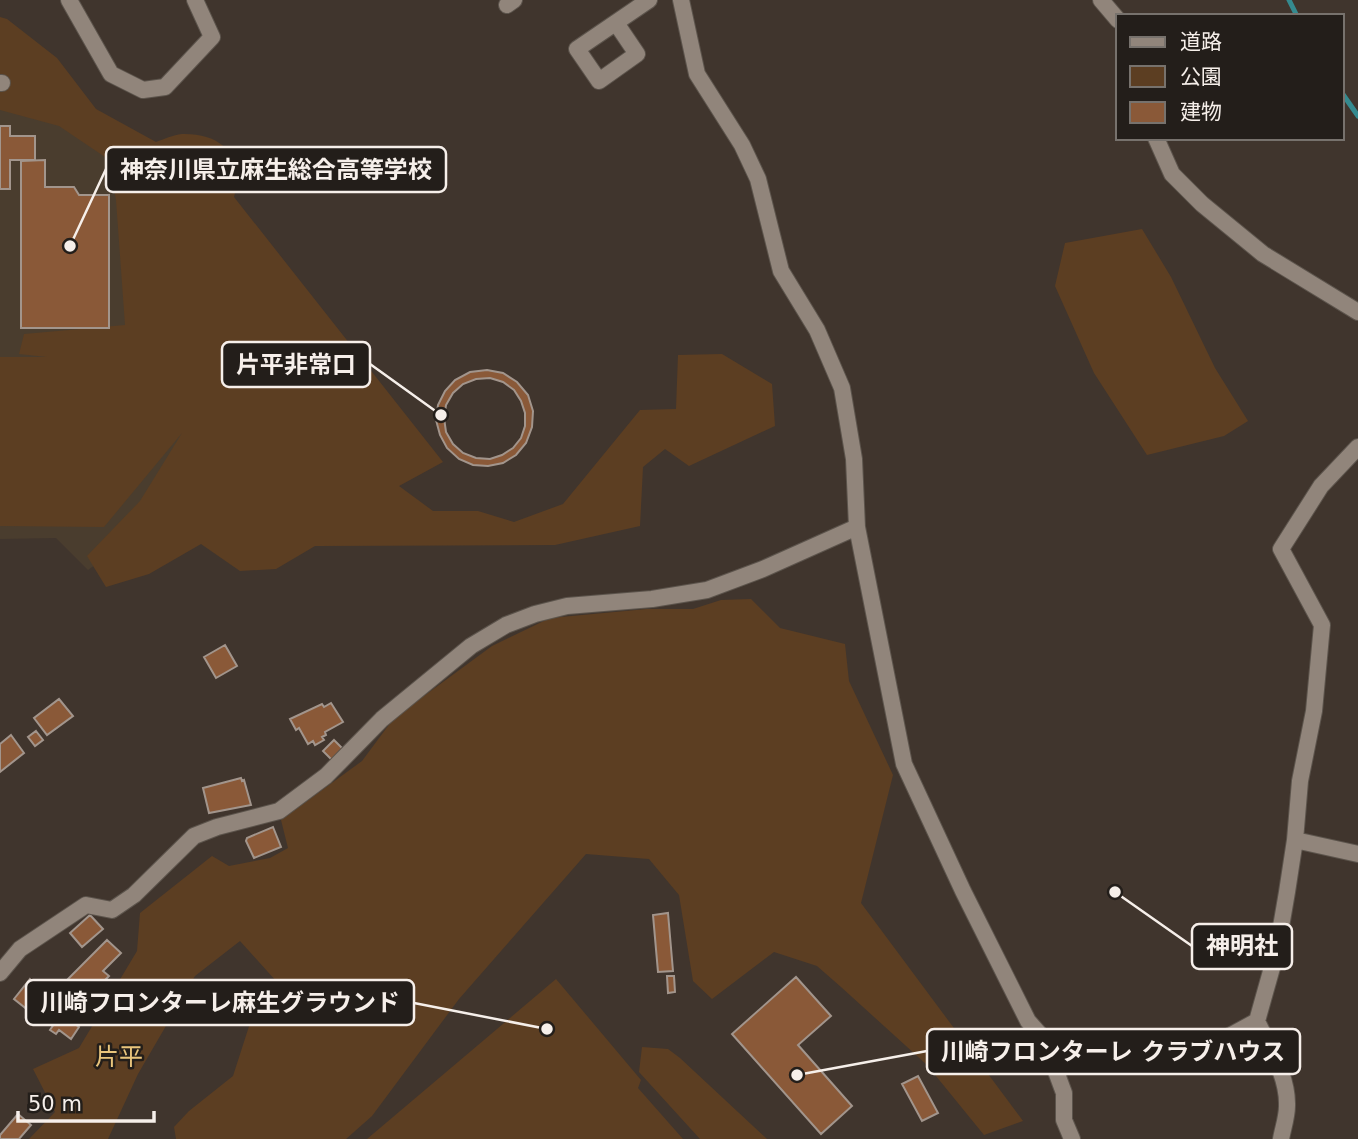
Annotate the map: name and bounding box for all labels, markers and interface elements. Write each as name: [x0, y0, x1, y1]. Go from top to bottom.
legend: [1116, 14, 1344, 140]
text: 道路: [1180, 30, 1222, 54]
text: 公園: [1180, 65, 1222, 89]
text: 建物: [1180, 100, 1222, 124]
callout: 神奈川県立麻生総合高等学校: [106, 147, 446, 192]
text: 神奈川県立麻生総合高等学校: [120, 156, 432, 184]
callout: 片平非常口: [222, 342, 370, 387]
text: 片平非常口: [236, 351, 356, 379]
callout: 神明社: [1192, 924, 1292, 969]
text: 神明社: [1206, 932, 1278, 960]
callout: 川崎フロンターレ麻生グラウンド: [26, 980, 414, 1025]
text: 川崎フロンターレ麻生グラウンド: [40, 989, 400, 1017]
callout: 川崎フロンターレ クラブハウス: [927, 1029, 1300, 1074]
text: 川崎フロンターレ クラブハウス: [941, 1038, 1285, 1066]
district label: 片平: [95, 1043, 143, 1071]
scale bar: [18, 1080, 154, 1124]
text: 50 m: [28, 1092, 82, 1116]

